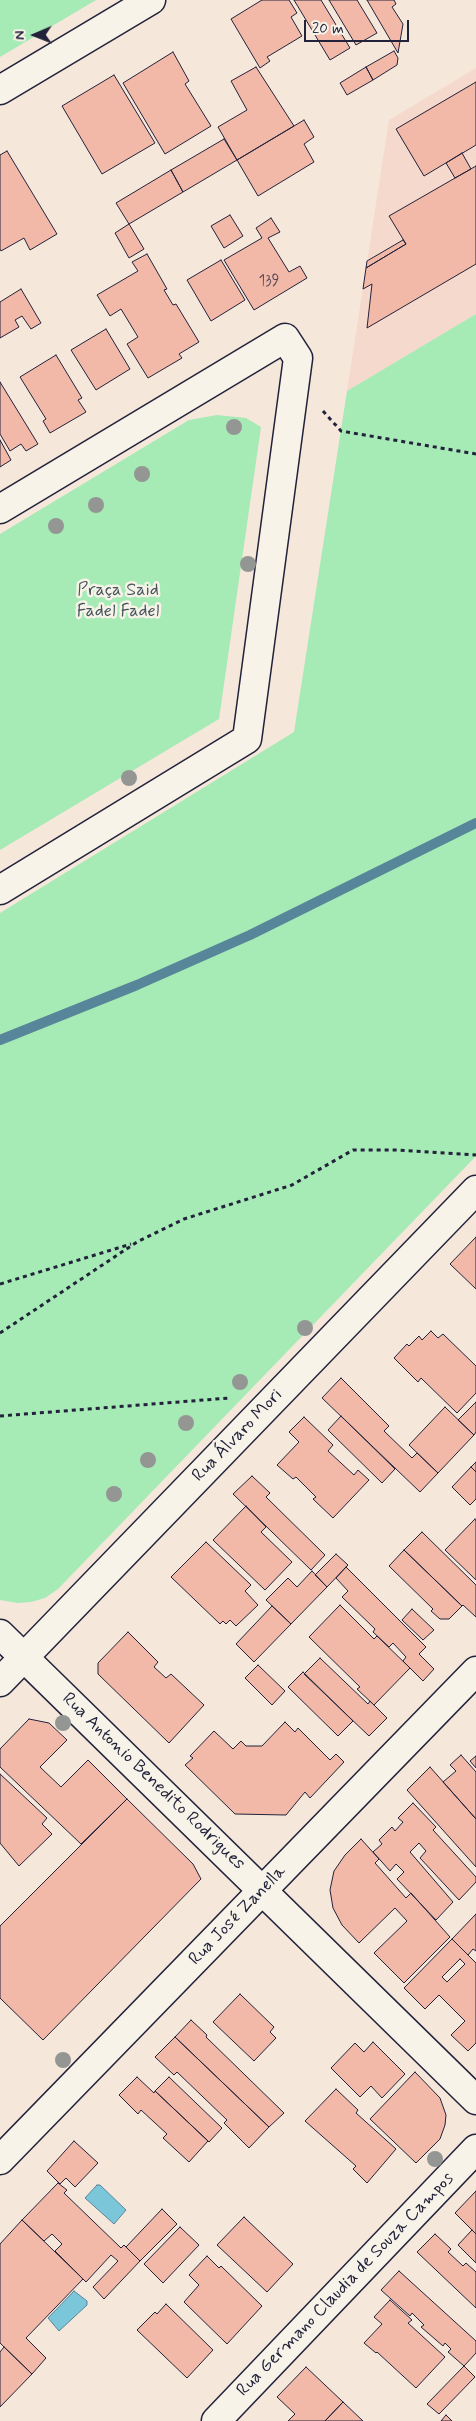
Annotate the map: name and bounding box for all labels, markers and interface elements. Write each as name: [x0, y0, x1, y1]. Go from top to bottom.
north arrow: [10, 10, 60, 60]
scale bar: [306, 10, 411, 42]
text: 20 m: [312, 19, 344, 39]
text: N: [11, 30, 29, 40]
house number: 139: [259, 273, 279, 291]
park label: Praça Said Fadel Fadel: [77, 580, 159, 622]
street label: Rua Álvaro Mori: [188, 1385, 288, 1487]
street label: Rua Antonio Benedito Rodrigues: [57, 1689, 249, 1875]
street label: Rua José Zanella: [185, 1862, 291, 1970]
street label: Rua Germano Claudia de Souza Campos: [233, 2168, 459, 2402]

